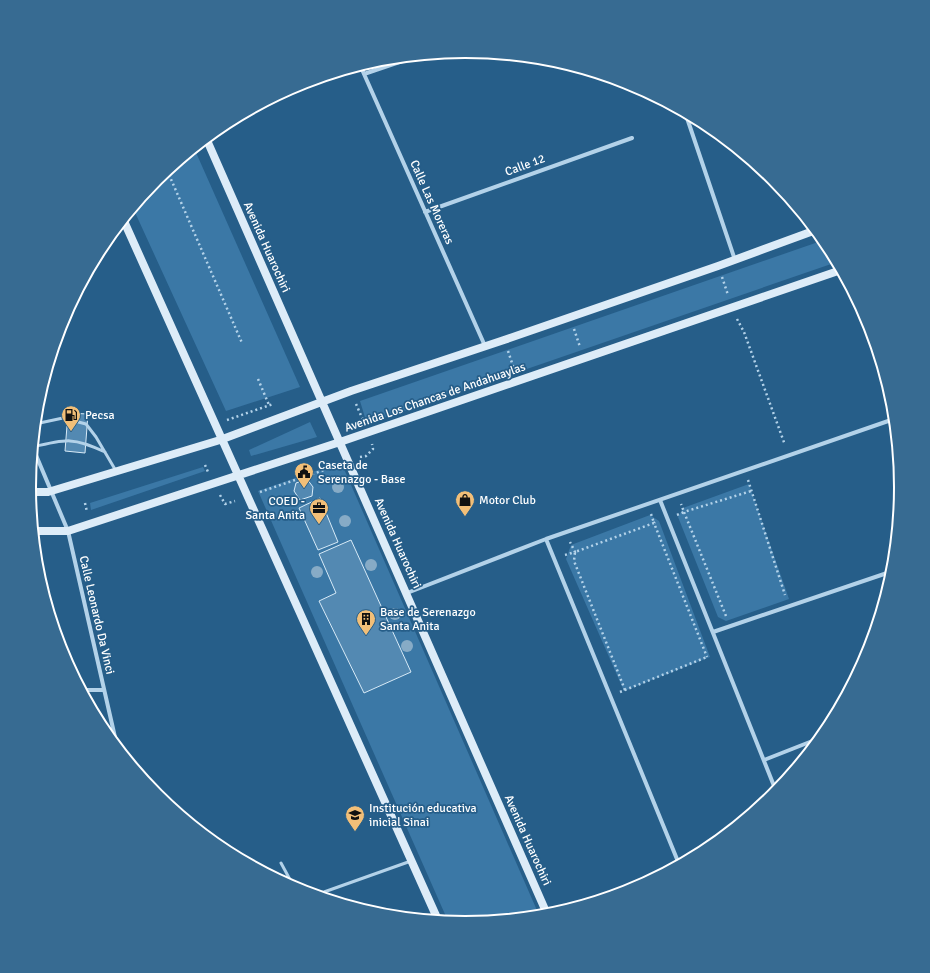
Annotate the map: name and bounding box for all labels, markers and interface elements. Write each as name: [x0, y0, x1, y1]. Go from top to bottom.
street label: Calle 12: [503, 151, 547, 180]
street label: Calle Las Moreras: [406, 158, 457, 247]
street label: Avenida Huarochiri: [240, 199, 293, 295]
street label: Avenida Los Chancas de Andahuaylas: [343, 359, 528, 436]
fuel station icon: Pecsa: [60, 404, 82, 432]
place label: Pecsa: [85, 408, 114, 423]
place label: Caseta de Serenazgo - Base: [318, 458, 405, 487]
public building icon: Caseta de Serenazgo - Base: [293, 461, 315, 489]
shop icon: Motor Club: [454, 489, 476, 517]
place label: Motor Club: [479, 493, 536, 508]
place label: COED - Santa Anita: [245, 494, 305, 523]
street label: Avenida Huarochiri: [371, 495, 424, 591]
office icon: COED - Santa Anita: [308, 497, 330, 525]
street label: Calle Leonardo Da Vinci: [76, 554, 117, 676]
place label: Base de Serenazgo Santa Anita: [380, 605, 476, 634]
building icon: Base de Serenazgo Santa Anita: [355, 608, 377, 636]
street label: Avenida Huarochiri: [501, 792, 554, 888]
place label: Institución educativa inicial Sinai: [369, 801, 476, 830]
school or university icon: Institución educativa inicial Sinai: [344, 804, 366, 832]

